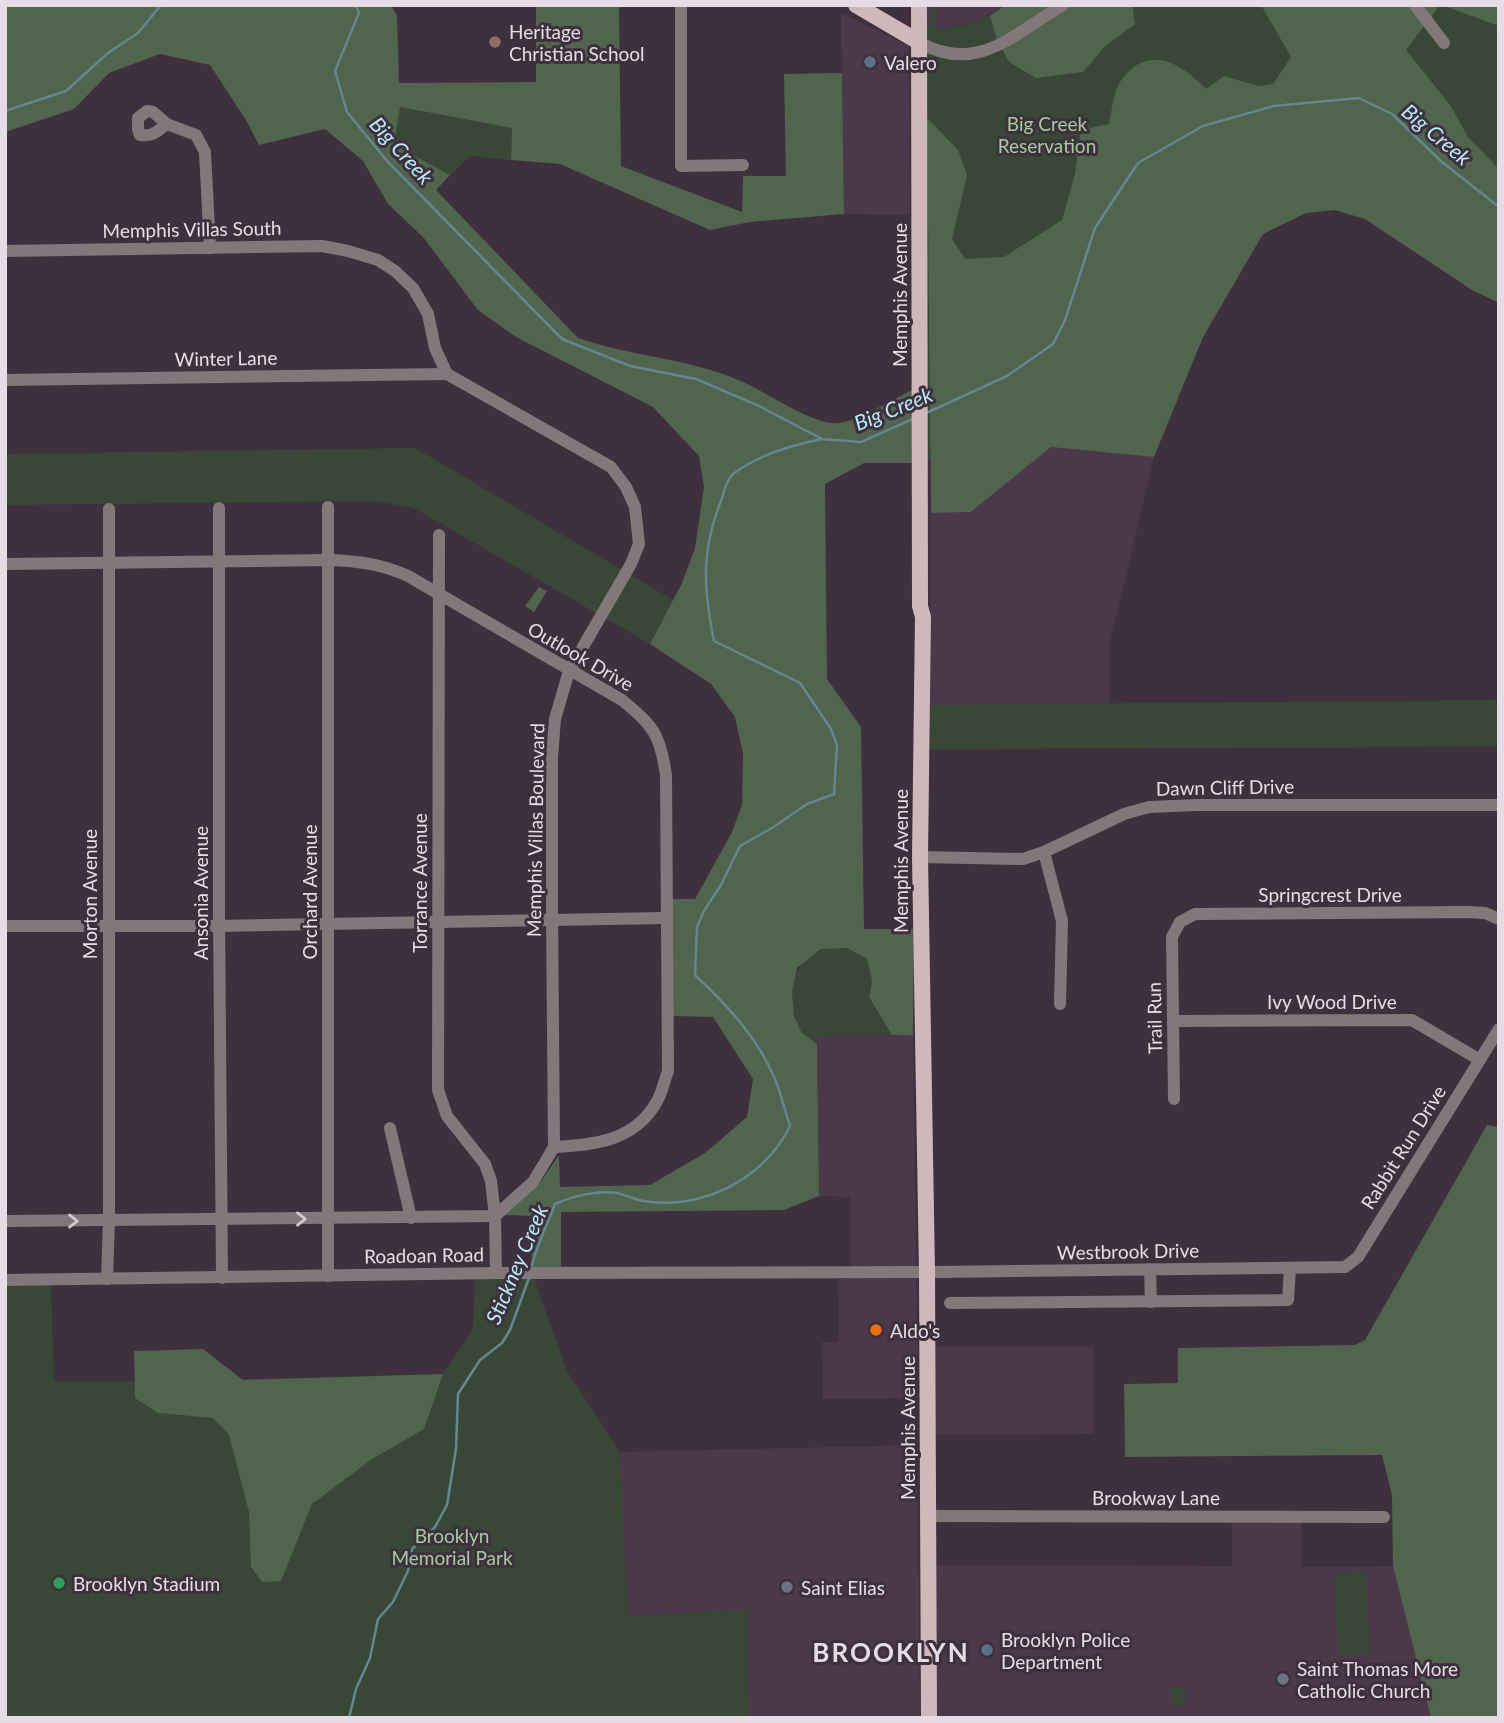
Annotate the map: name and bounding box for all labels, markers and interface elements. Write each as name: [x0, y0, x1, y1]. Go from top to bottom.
place label: Heritage Christian School: [509, 20, 645, 65]
marker: Heritage Christian School: [487, 34, 503, 50]
place label: Valero: [884, 51, 937, 74]
marker: Valero: [862, 54, 878, 70]
water label: Big Creek: [1397, 98, 1477, 171]
water label: Big Creek: [365, 111, 439, 190]
park label: Big Creek Reservation: [998, 112, 1096, 157]
street label: Memphis Villas South: [102, 216, 282, 242]
street label: Memphis Avenue: [888, 223, 911, 367]
street label: Winter Lane: [174, 346, 278, 370]
water label: Big Creek: [850, 381, 937, 435]
street label: Outlook Drive: [524, 616, 638, 696]
street label: Memphis Villas Boulevard: [522, 723, 548, 937]
street label: Dawn Cliff Drive: [1156, 774, 1294, 800]
street label: Memphis Avenue: [889, 789, 912, 933]
street label: Torrance Avenue: [408, 813, 431, 953]
street label: Orchard Avenue: [298, 825, 321, 959]
street label: Ansonia Avenue: [189, 826, 212, 960]
street label: Morton Avenue: [78, 829, 101, 959]
street label: Springcrest Drive: [1258, 883, 1402, 906]
street label: Trail Run: [1142, 982, 1166, 1054]
street label: Ivy Wood Drive: [1267, 990, 1397, 1013]
street label: Rabbit Run Drive: [1356, 1081, 1450, 1213]
water label: Stickney Creek: [480, 1200, 553, 1327]
one-way arrow: [296, 1211, 307, 1227]
one-way arrow: [69, 1213, 79, 1229]
street label: Westbrook Drive: [1057, 1238, 1199, 1264]
street label: Roadoan Road: [364, 1242, 484, 1268]
place label: Aldo's: [890, 1319, 940, 1342]
marker: Aldo's: [868, 1322, 884, 1338]
street label: Memphis Avenue: [896, 1356, 919, 1500]
street label: Brookway Lane: [1092, 1486, 1220, 1509]
park label: Brooklyn Memorial Park: [391, 1524, 513, 1569]
place label: Brooklyn Stadium: [73, 1572, 220, 1595]
marker: Brooklyn Stadium: [51, 1575, 67, 1591]
place label: Saint Elias: [801, 1576, 885, 1599]
marker: Saint Elias: [779, 1579, 795, 1595]
place label: Brooklyn Police Department: [1001, 1628, 1130, 1673]
district label: BROOKLYN: [812, 1636, 970, 1668]
marker: Brooklyn Police Department: [979, 1642, 995, 1658]
place label: Saint Thomas More Catholic Church: [1297, 1657, 1458, 1702]
marker: Saint Thomas More Catholic Church: [1275, 1671, 1291, 1687]

